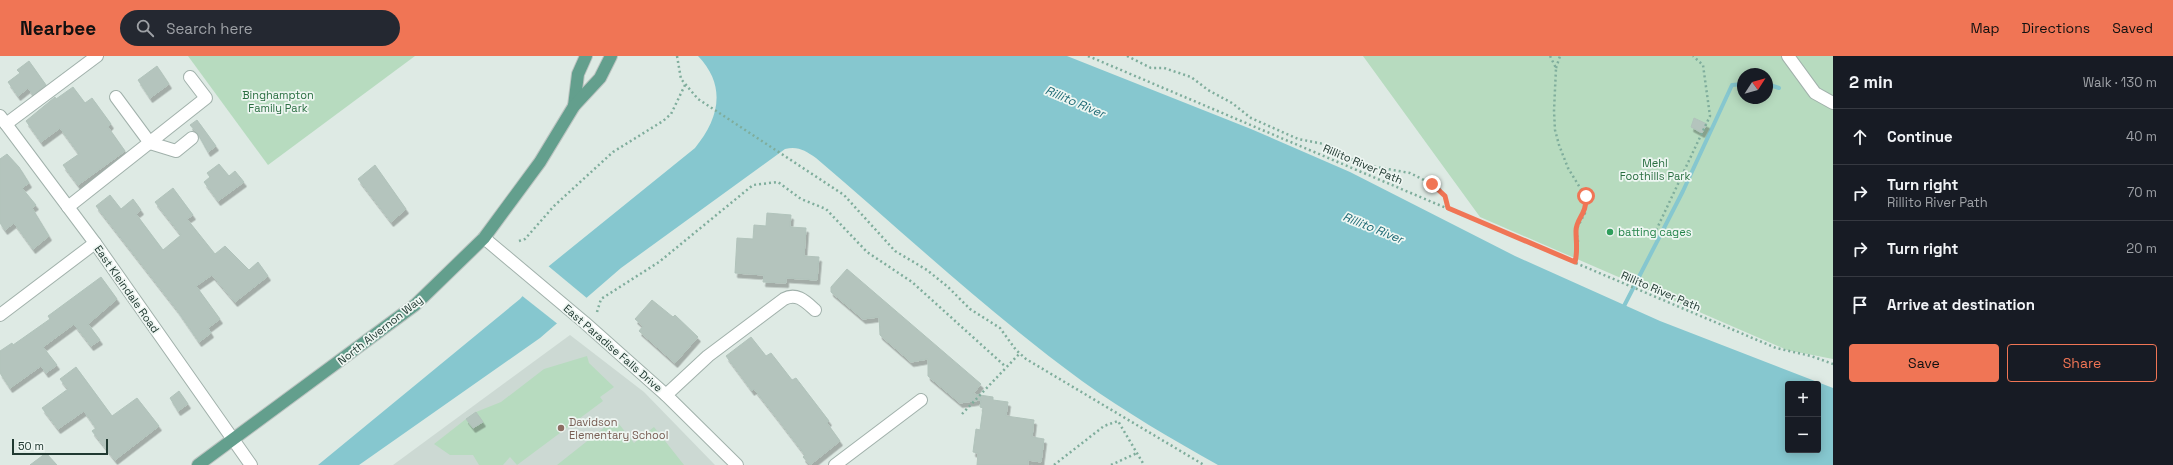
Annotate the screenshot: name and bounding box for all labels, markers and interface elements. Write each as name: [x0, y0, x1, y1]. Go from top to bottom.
search box: [120, 10, 400, 46]
text: Nearbee: [20, 16, 96, 41]
icon: search: [134, 17, 156, 39]
text: Search here: [166, 19, 253, 38]
text: Map: [1970, 19, 2000, 37]
text: Directions: [2022, 19, 2090, 37]
text: Saved: [2112, 19, 2153, 37]
north arrow: [1737, 68, 1773, 104]
text: 2 min: [1849, 71, 1893, 93]
text: Walk · 130 m: [2083, 74, 2157, 91]
water label: Rillito River: [1043, 82, 1109, 122]
park label: Binghampton Family Park: [242, 88, 314, 115]
icon: ahead: [1849, 126, 1871, 148]
text: Continue: [1887, 127, 1953, 146]
text: 40 m: [2126, 128, 2157, 145]
street label: Rillito River Path: [1321, 141, 1405, 187]
park label: Mehl Foothills Park: [1620, 156, 1690, 183]
route end: [1423, 175, 1441, 193]
text: Turn right: [1887, 175, 1958, 194]
icon: right: [1849, 182, 1871, 204]
text: 70 m: [2127, 184, 2157, 201]
route start: [1577, 187, 1595, 205]
text: Rillito River Path: [1887, 194, 1988, 211]
water label: Rillito River: [1341, 209, 1407, 248]
place label: batting cages: [1618, 225, 1692, 239]
marker: batting cages: [1605, 227, 1615, 237]
icon: right: [1849, 238, 1871, 260]
text: Turn right: [1887, 239, 1958, 258]
text: 20 m: [2126, 240, 2157, 257]
street label: East Kleindale Road: [91, 242, 163, 336]
street label: Rillito River Path: [1619, 268, 1703, 314]
street label: North Alvernon Way: [335, 292, 425, 368]
icon: arrive: [1849, 294, 1871, 316]
text: Arrive at destination: [1887, 295, 2035, 314]
street label: East Paradise Falls Drive: [561, 301, 665, 395]
button: Save: [1849, 344, 1999, 382]
button: Share: [2007, 344, 2157, 382]
map controls: [1785, 381, 1821, 453]
button: +: [1785, 381, 1821, 417]
place label: Davidson Elementary School: [569, 415, 668, 442]
button: −: [1785, 417, 1821, 453]
marker: Davidson Elementary School: [556, 423, 566, 433]
scale bar: [12, 437, 108, 456]
text: 50 m: [18, 439, 44, 453]

